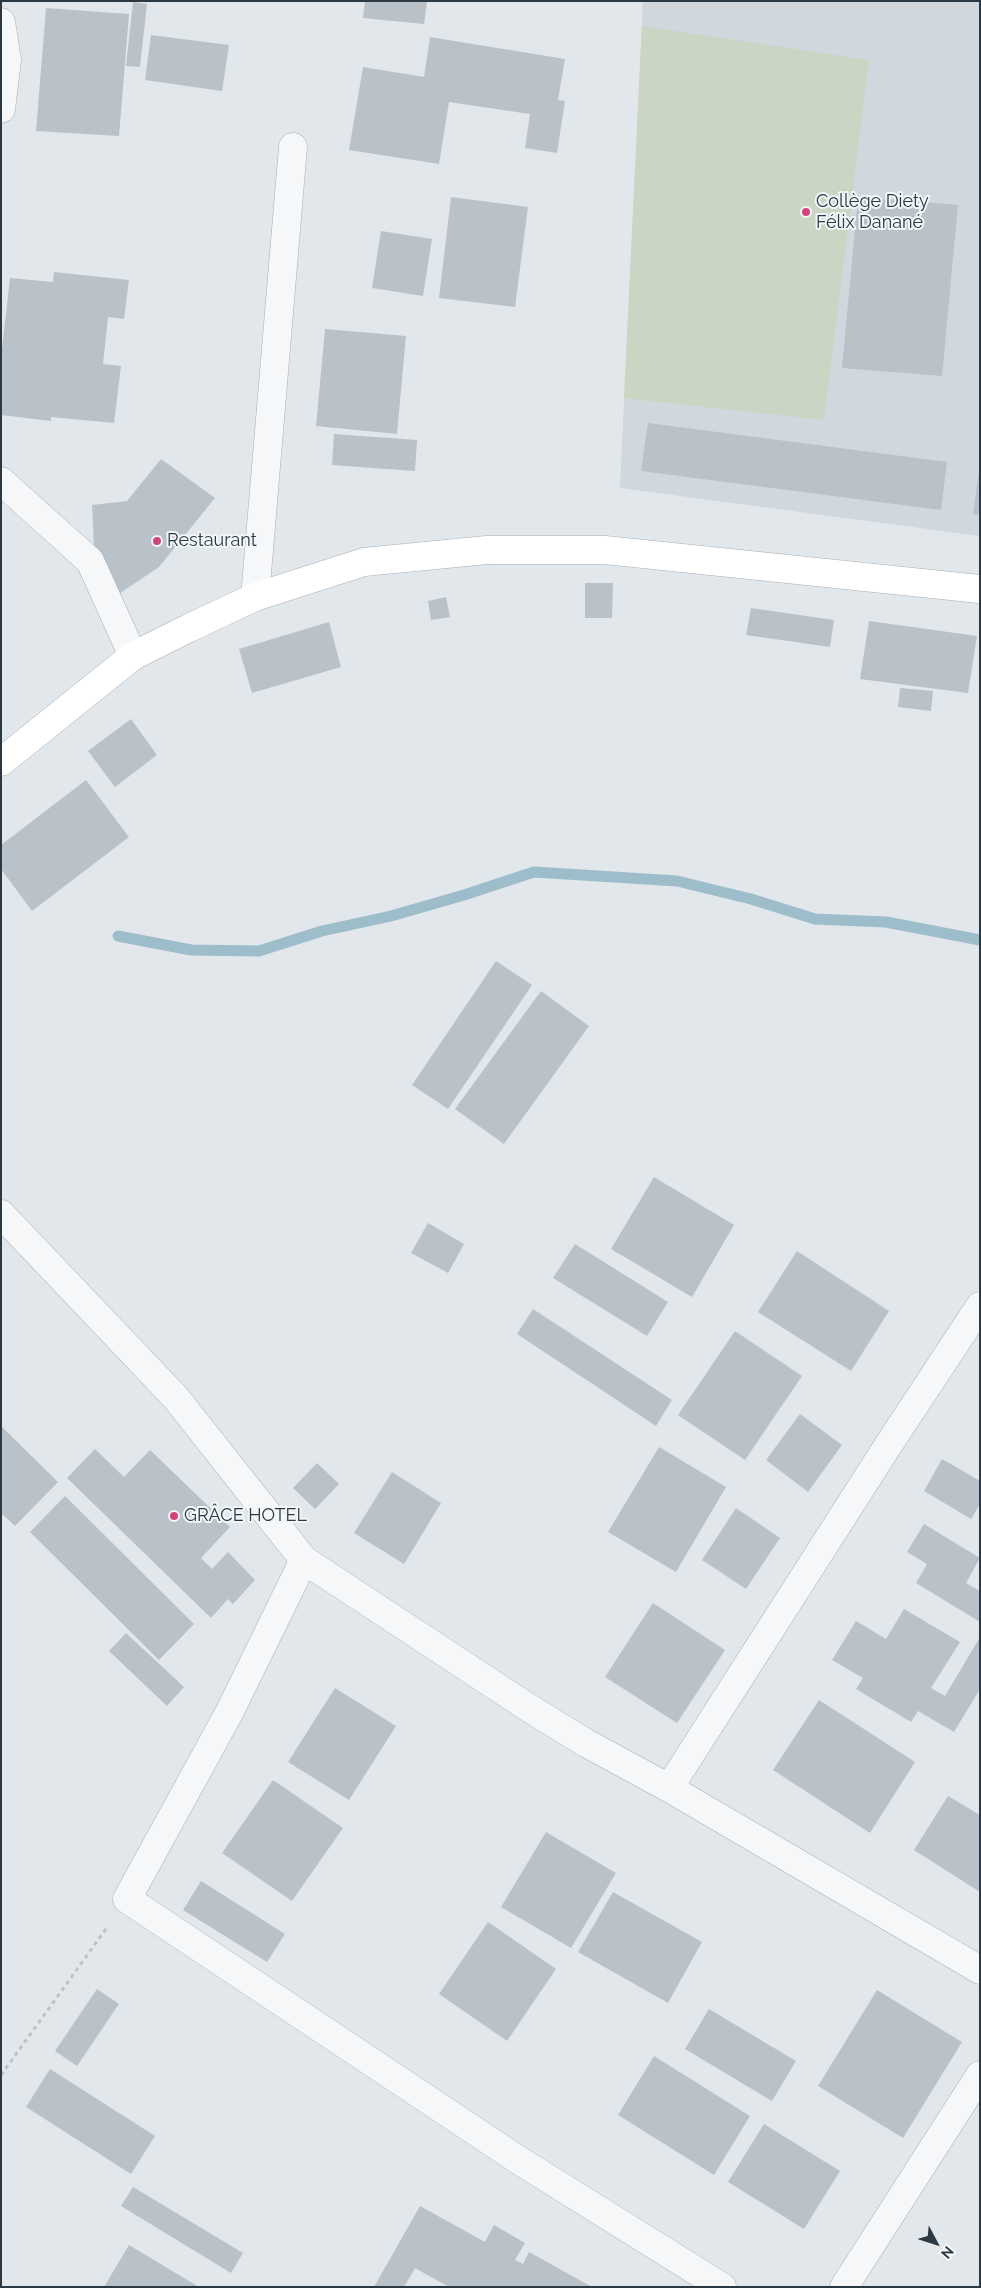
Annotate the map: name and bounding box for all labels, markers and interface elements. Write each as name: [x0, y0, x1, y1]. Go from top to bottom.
place label: Collège Diety Félix Danané: [816, 191, 929, 233]
marker: Collège Diety Félix Danané: [800, 206, 812, 218]
place label: Restaurant: [167, 530, 257, 552]
marker: Restaurant: [151, 535, 163, 547]
place label: GRÂCE HOTEL: [184, 1505, 307, 1527]
marker: GRÂCE HOTEL: [168, 1510, 180, 1522]
north arrow: [911, 2218, 961, 2268]
text: N: [938, 2243, 957, 2262]

